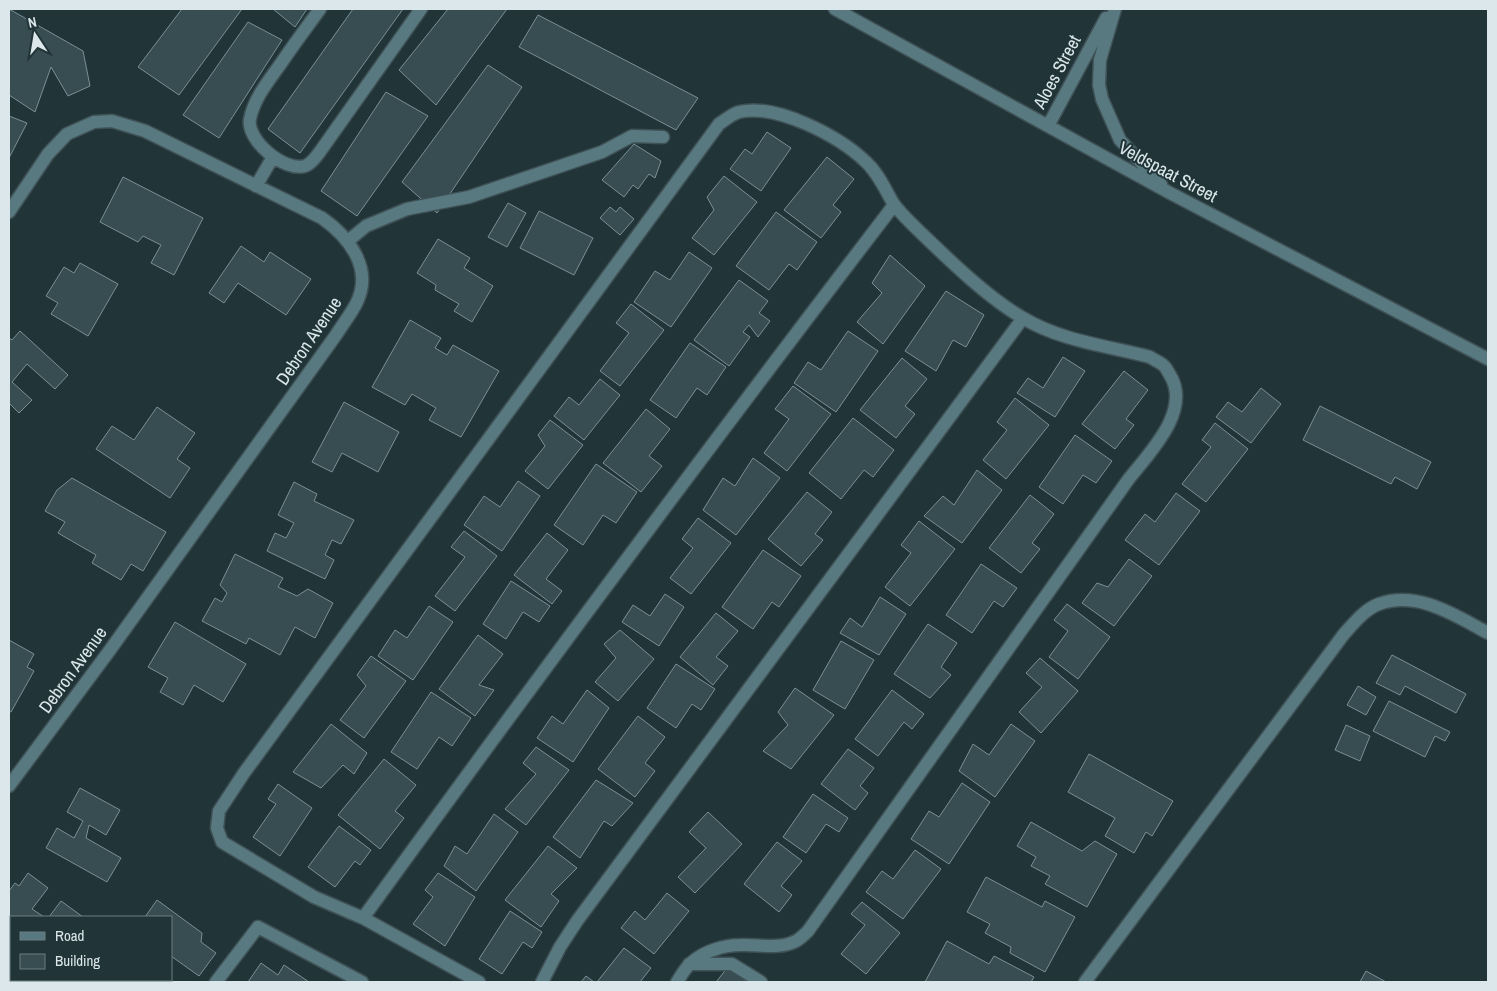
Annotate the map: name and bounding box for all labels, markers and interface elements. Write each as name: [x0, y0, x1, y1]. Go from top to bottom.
north arrow: [10, 10, 60, 60]
text: N: [26, 13, 38, 32]
street label: Aloes Street: [1026, 30, 1086, 114]
street label: Veldspaat Street: [1115, 135, 1222, 208]
street label: Debron Avenue: [270, 292, 347, 390]
street label: Debron Avenue: [33, 621, 113, 718]
legend: [10, 916, 172, 981]
text: Road: [55, 925, 84, 946]
text: Building: [55, 950, 100, 971]

